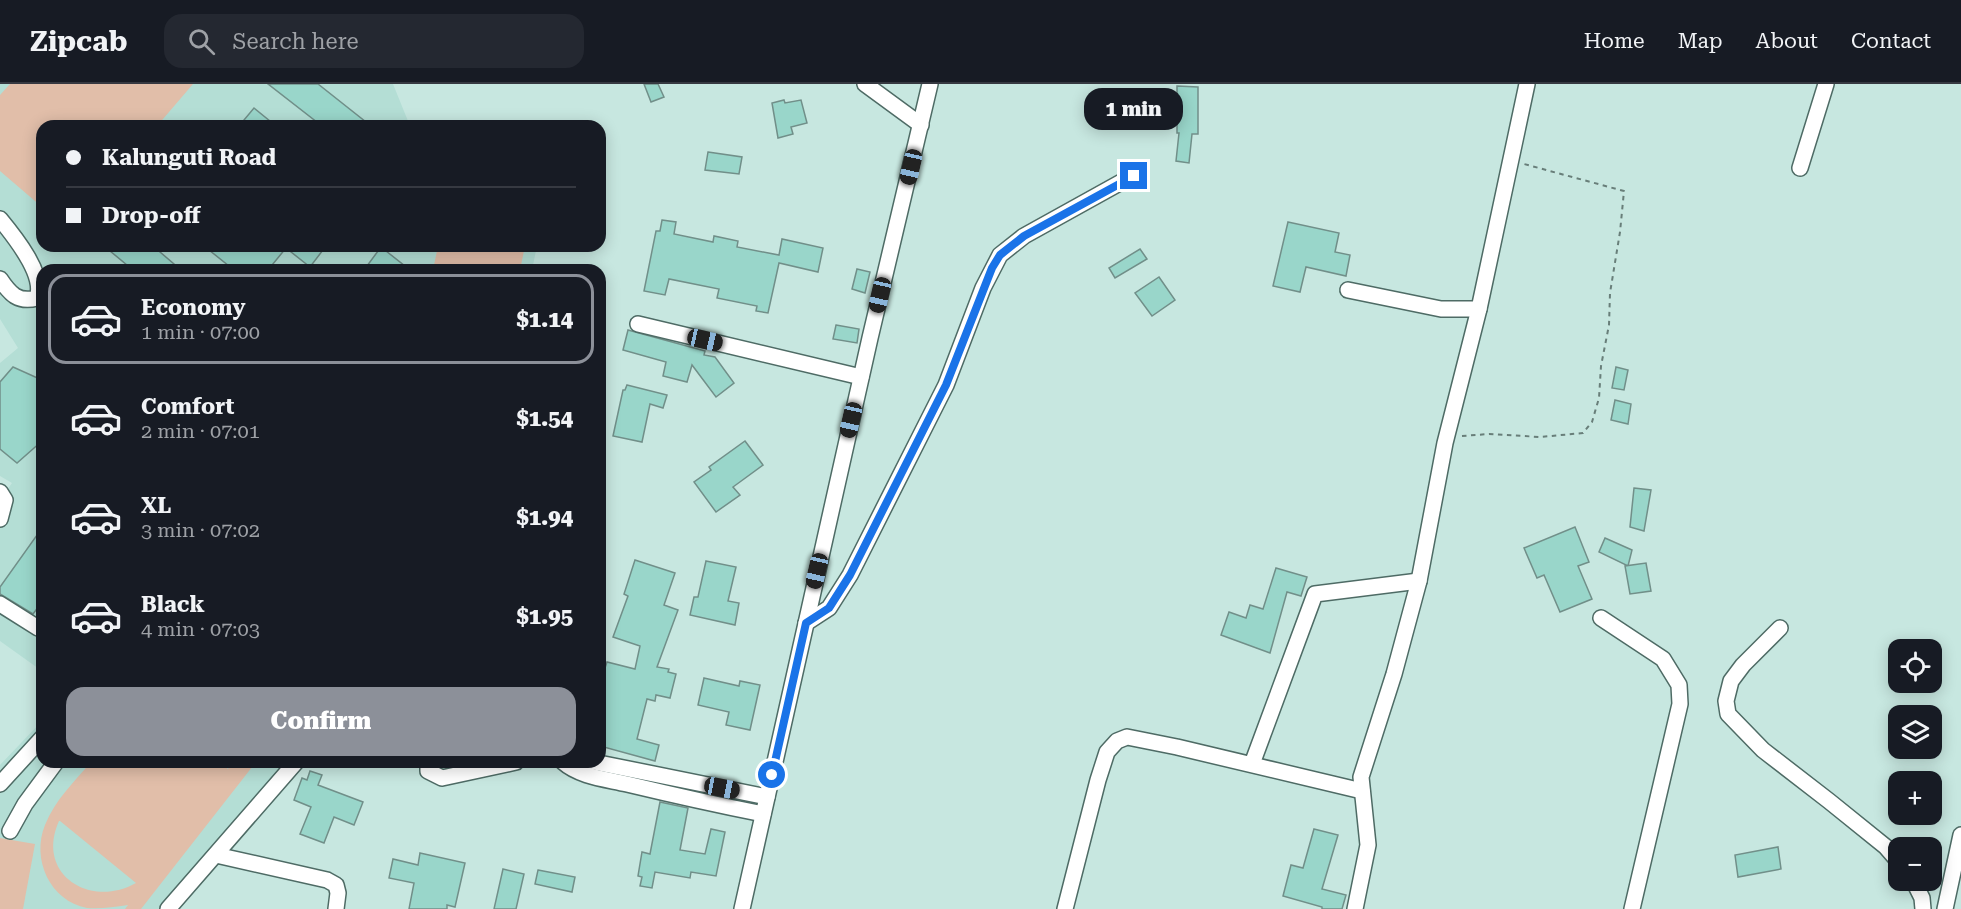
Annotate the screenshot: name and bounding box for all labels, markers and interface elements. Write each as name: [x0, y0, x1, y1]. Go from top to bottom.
search box: [164, 14, 584, 68]
text: Zipcab: [30, 25, 128, 58]
icon: search: [185, 25, 218, 58]
text: Search here: [233, 29, 359, 54]
text: Home: [1584, 29, 1645, 53]
text: Map: [1678, 29, 1723, 53]
text: About: [1756, 29, 1818, 53]
text: Contact: [1851, 29, 1931, 53]
callout: 1 min: [1084, 89, 1184, 131]
text: 1 min: [1105, 97, 1162, 121]
text: Kalunguti Road: [102, 145, 276, 170]
car: [898, 147, 924, 187]
route end: [1120, 162, 1147, 189]
text: Drop-off: [102, 203, 200, 228]
car: [867, 275, 893, 315]
icon: car: [69, 292, 123, 346]
text: Economy: [141, 295, 245, 320]
text: $1.14: [516, 307, 573, 332]
text: 1 min · 07:00: [141, 320, 260, 344]
car: [685, 327, 725, 353]
icon: car: [69, 391, 123, 445]
text: Comfort: [141, 394, 234, 419]
car: [838, 400, 864, 440]
text: $1.54: [516, 406, 573, 431]
text: 2 min · 07:01: [141, 419, 260, 443]
icon: car: [69, 490, 123, 544]
text: XL: [141, 493, 171, 518]
text: $1.94: [516, 505, 573, 530]
text: 3 min · 07:02: [141, 518, 260, 542]
car: [804, 551, 830, 591]
icon: car: [69, 589, 123, 643]
text: Black: [141, 592, 205, 617]
text: $1.95: [516, 604, 573, 629]
text: 4 min · 07:03: [141, 617, 260, 641]
map controls: [1888, 639, 1942, 891]
button: locate: [1888, 639, 1942, 693]
button: Confirm: [66, 687, 576, 756]
button: layers: [1888, 705, 1942, 759]
route start: [758, 761, 785, 788]
button: +: [1888, 771, 1942, 825]
car: [703, 776, 741, 800]
button: −: [1888, 837, 1942, 891]

